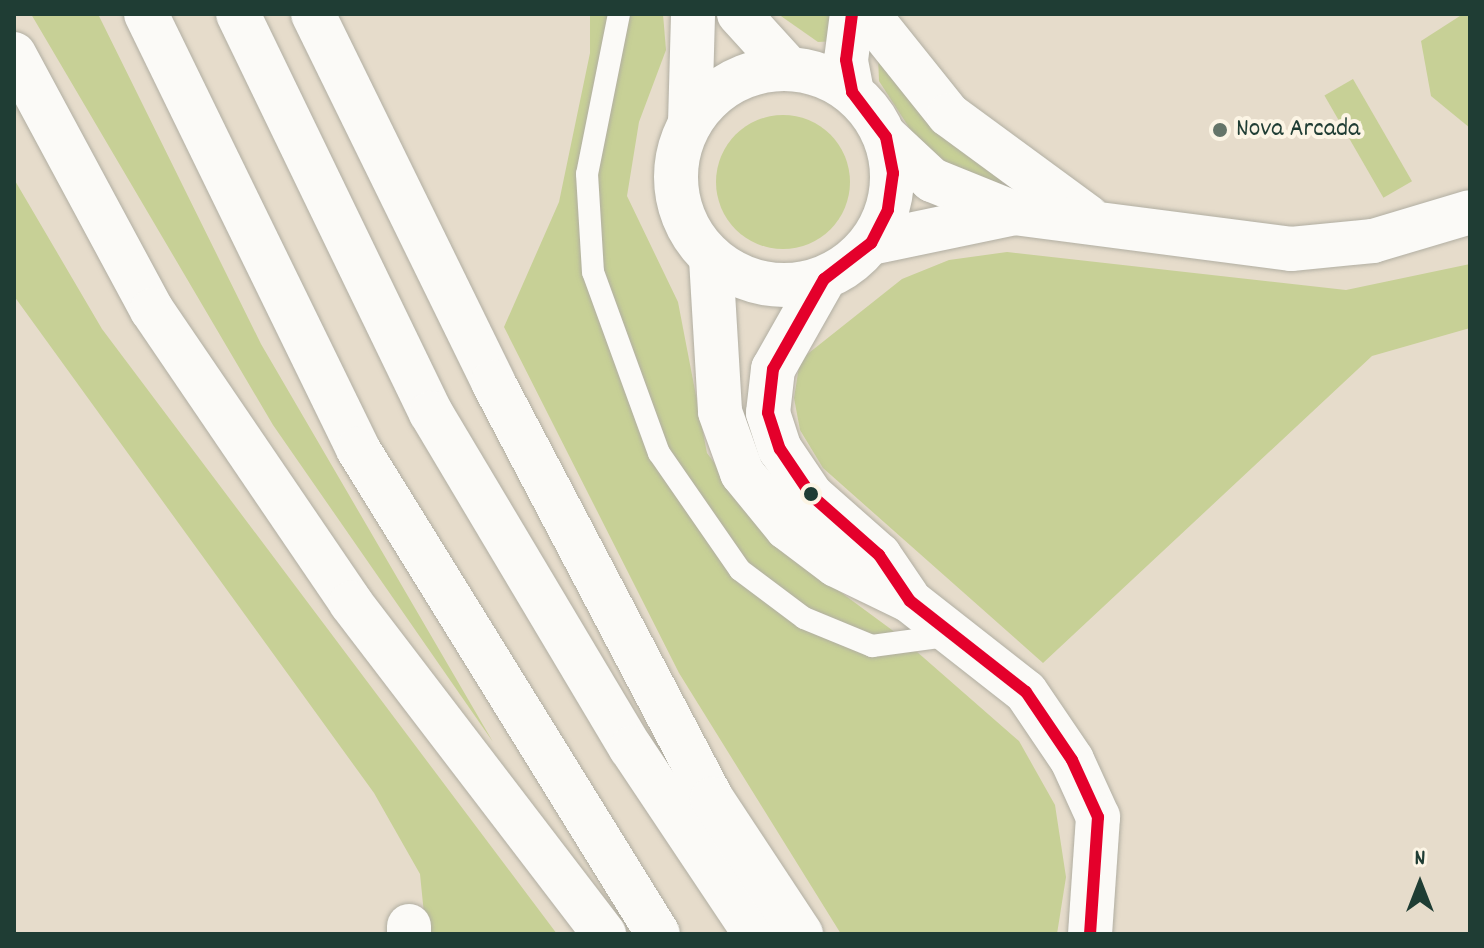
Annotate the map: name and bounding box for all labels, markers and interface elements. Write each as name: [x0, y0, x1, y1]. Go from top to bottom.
place label: Nova Arcada: [1236, 114, 1360, 146]
marker: Nova Arcada: [1211, 121, 1229, 139]
unlabelled marker: [803, 486, 819, 502]
north arrow: [1380, 844, 1460, 924]
text: N: [1415, 844, 1425, 875]

